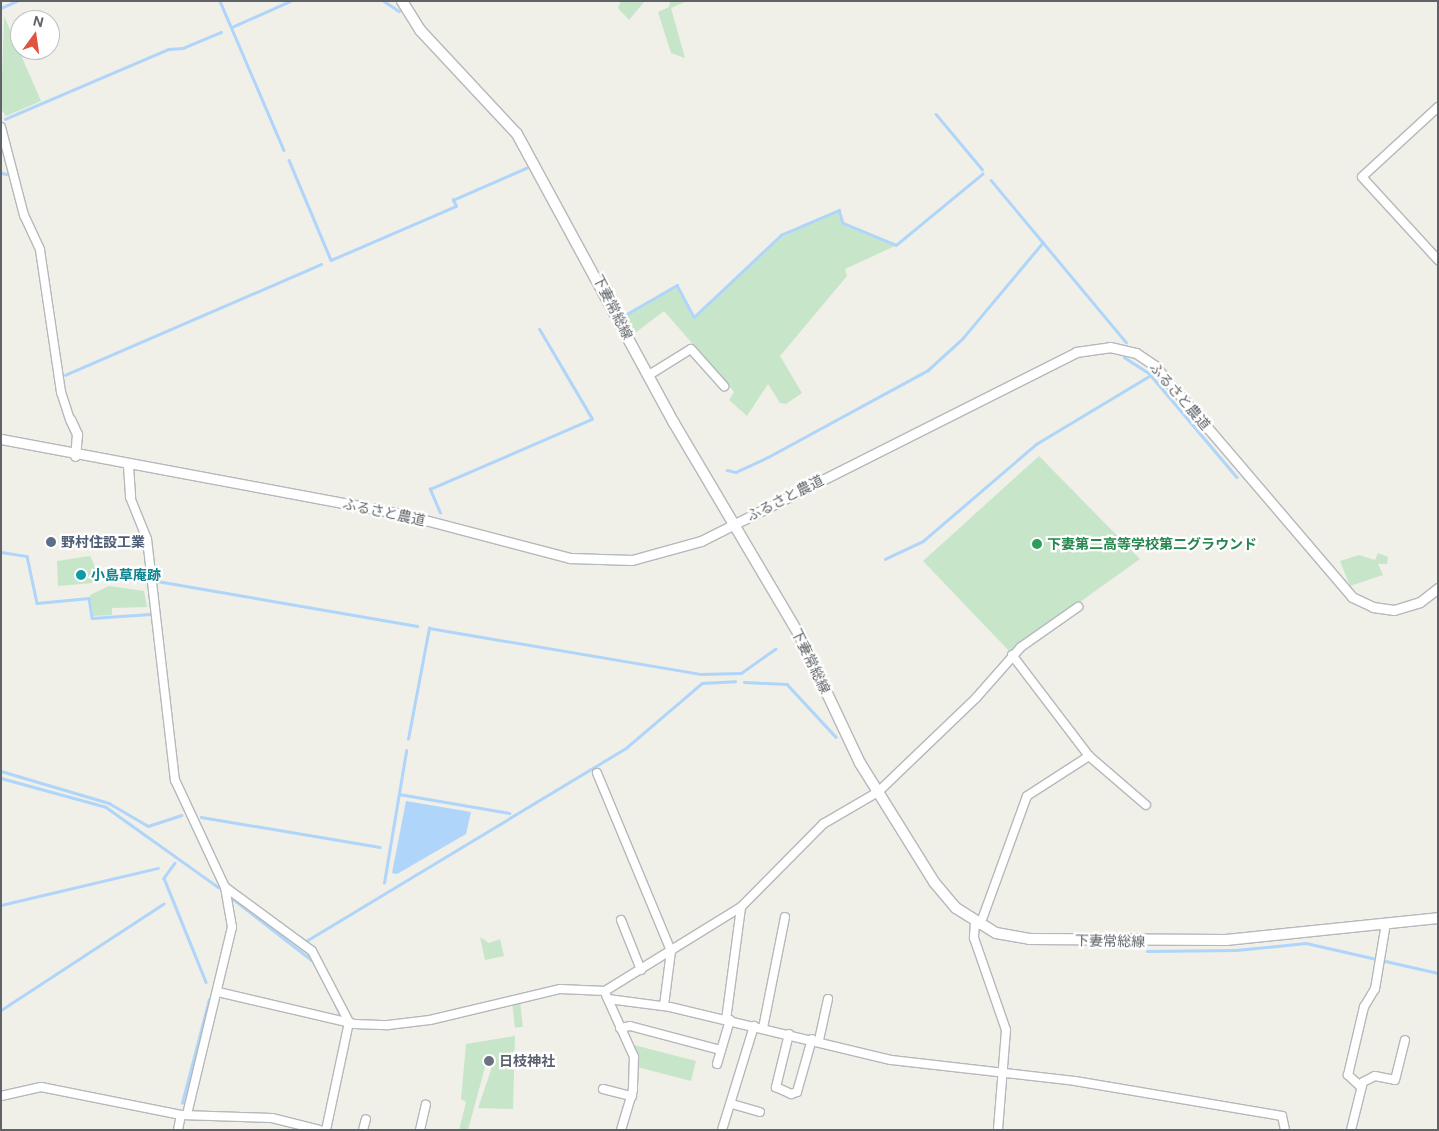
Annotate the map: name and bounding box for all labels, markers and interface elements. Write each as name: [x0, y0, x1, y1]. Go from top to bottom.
north arrow: [10, 10, 60, 60]
text: N: [31, 11, 46, 31]
street label: 下妻常総線: [590, 272, 636, 342]
street label: ふるさと農道: [1146, 359, 1214, 433]
street label: ふるさと農道: [744, 471, 826, 525]
street label: ふるさと農道: [341, 495, 427, 529]
place label: 野村住設工業: [61, 534, 145, 550]
marker: 野村住設工業: [45, 536, 57, 548]
place label: 下妻第二高等学校第二グラウンド: [1047, 536, 1257, 552]
marker: 下妻第二高等学校第二グラウンド: [1031, 538, 1043, 550]
place label: 小島草庵跡: [91, 567, 161, 583]
marker: 小島草庵跡: [75, 569, 87, 581]
street label: 下妻常総線: [788, 626, 834, 696]
street label: 下妻常総線: [1075, 932, 1145, 950]
place label: 日枝神社: [499, 1053, 555, 1069]
marker: 日枝神社: [483, 1055, 495, 1067]

